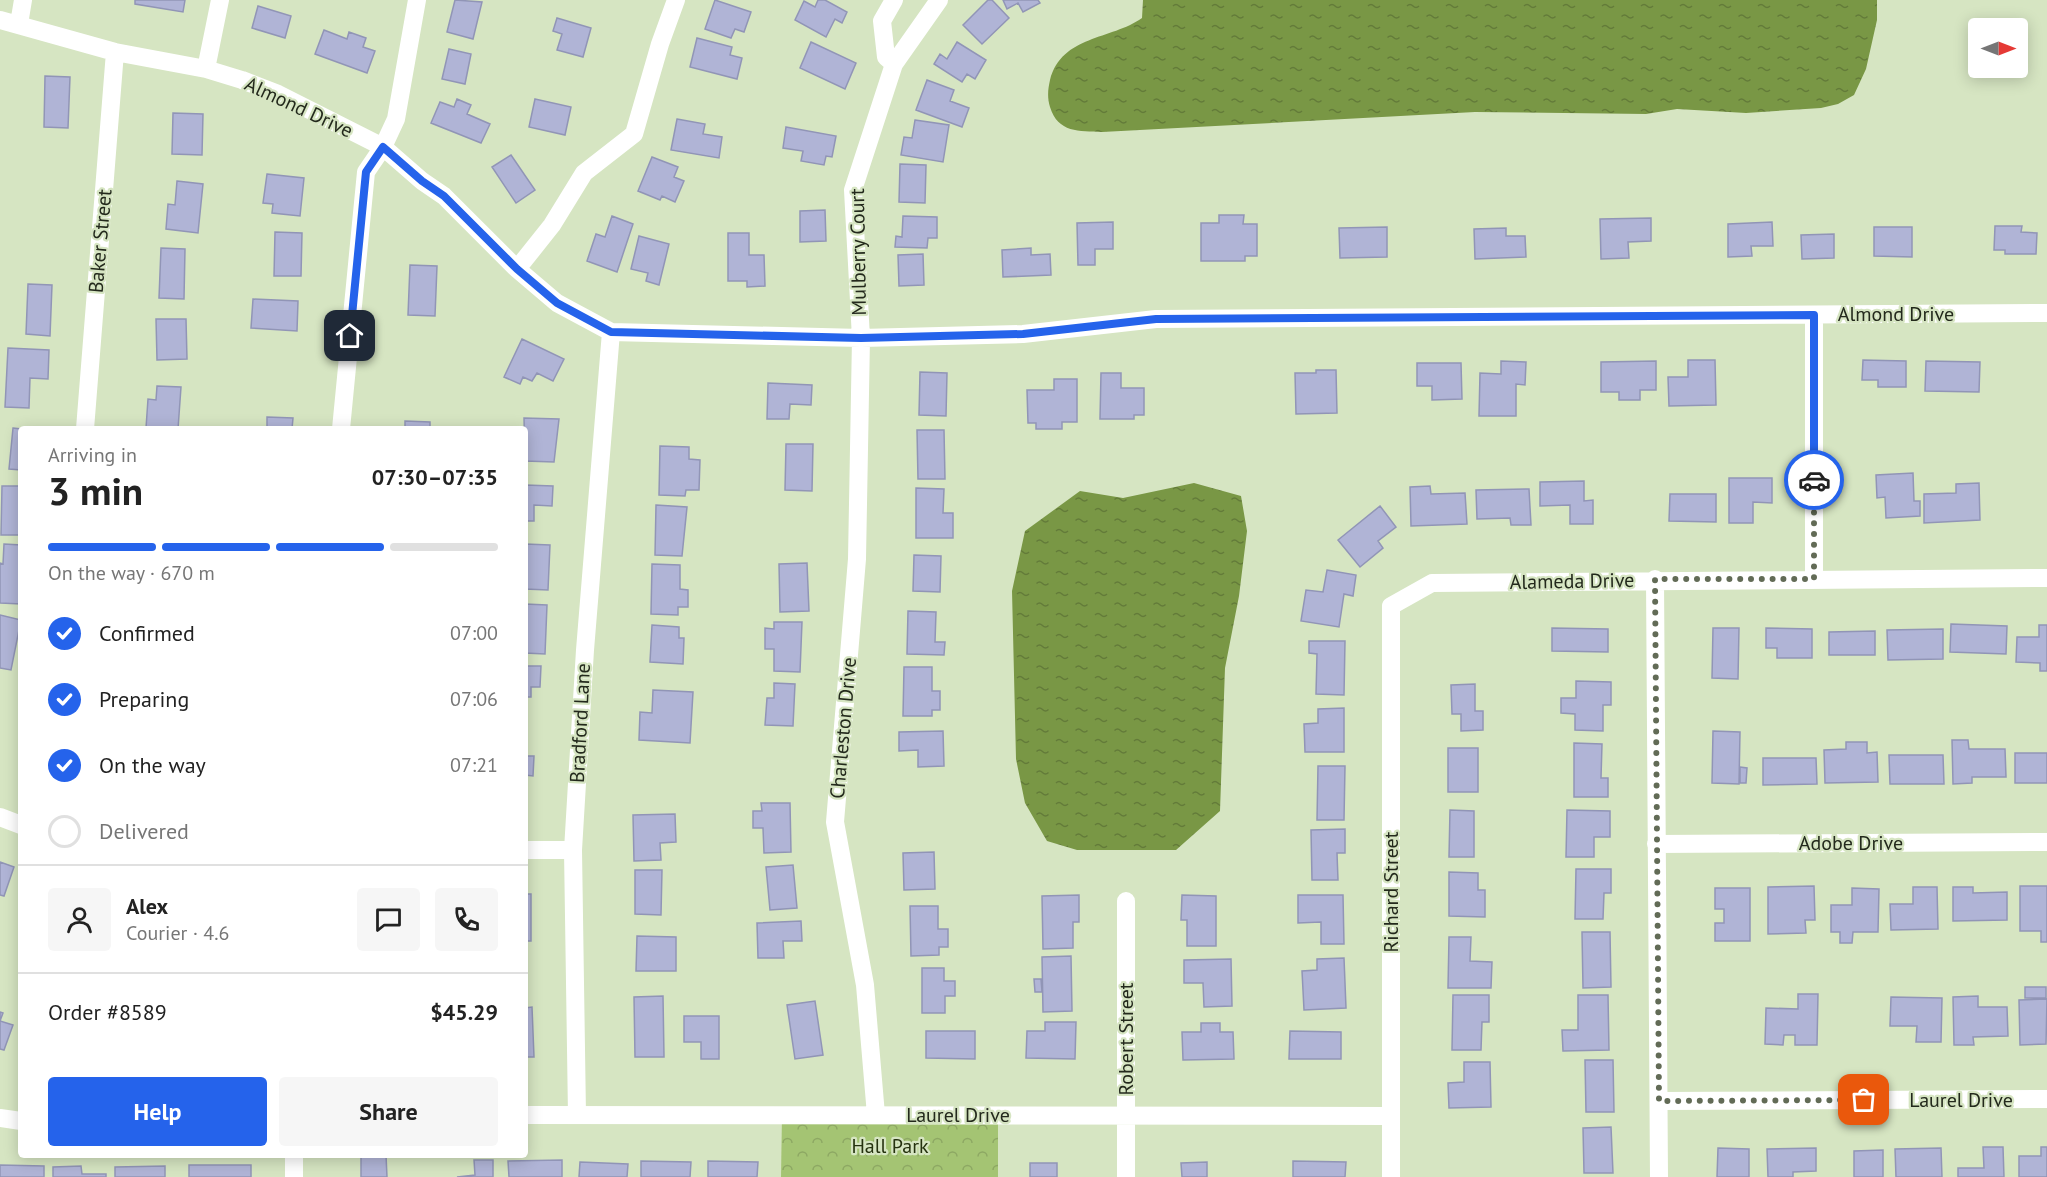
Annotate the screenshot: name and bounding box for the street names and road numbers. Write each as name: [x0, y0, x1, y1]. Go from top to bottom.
street label: Almond Drive: [241, 71, 357, 143]
street label: Baker Street: [83, 188, 118, 294]
street label: Mulberry Court: [844, 188, 872, 316]
street label: Almond Drive: [1838, 301, 1954, 327]
street label: Alameda Drive: [1509, 567, 1635, 595]
street label: Charleston Drive: [824, 656, 862, 800]
street label: Bradford Lane: [564, 662, 596, 784]
street label: Adobe Drive: [1799, 830, 1903, 856]
street label: Richard Street: [1378, 831, 1404, 953]
street label: Robert Street: [1113, 982, 1139, 1096]
street label: Laurel Drive: [1909, 1087, 2013, 1113]
street label: Laurel Drive: [906, 1102, 1010, 1128]

